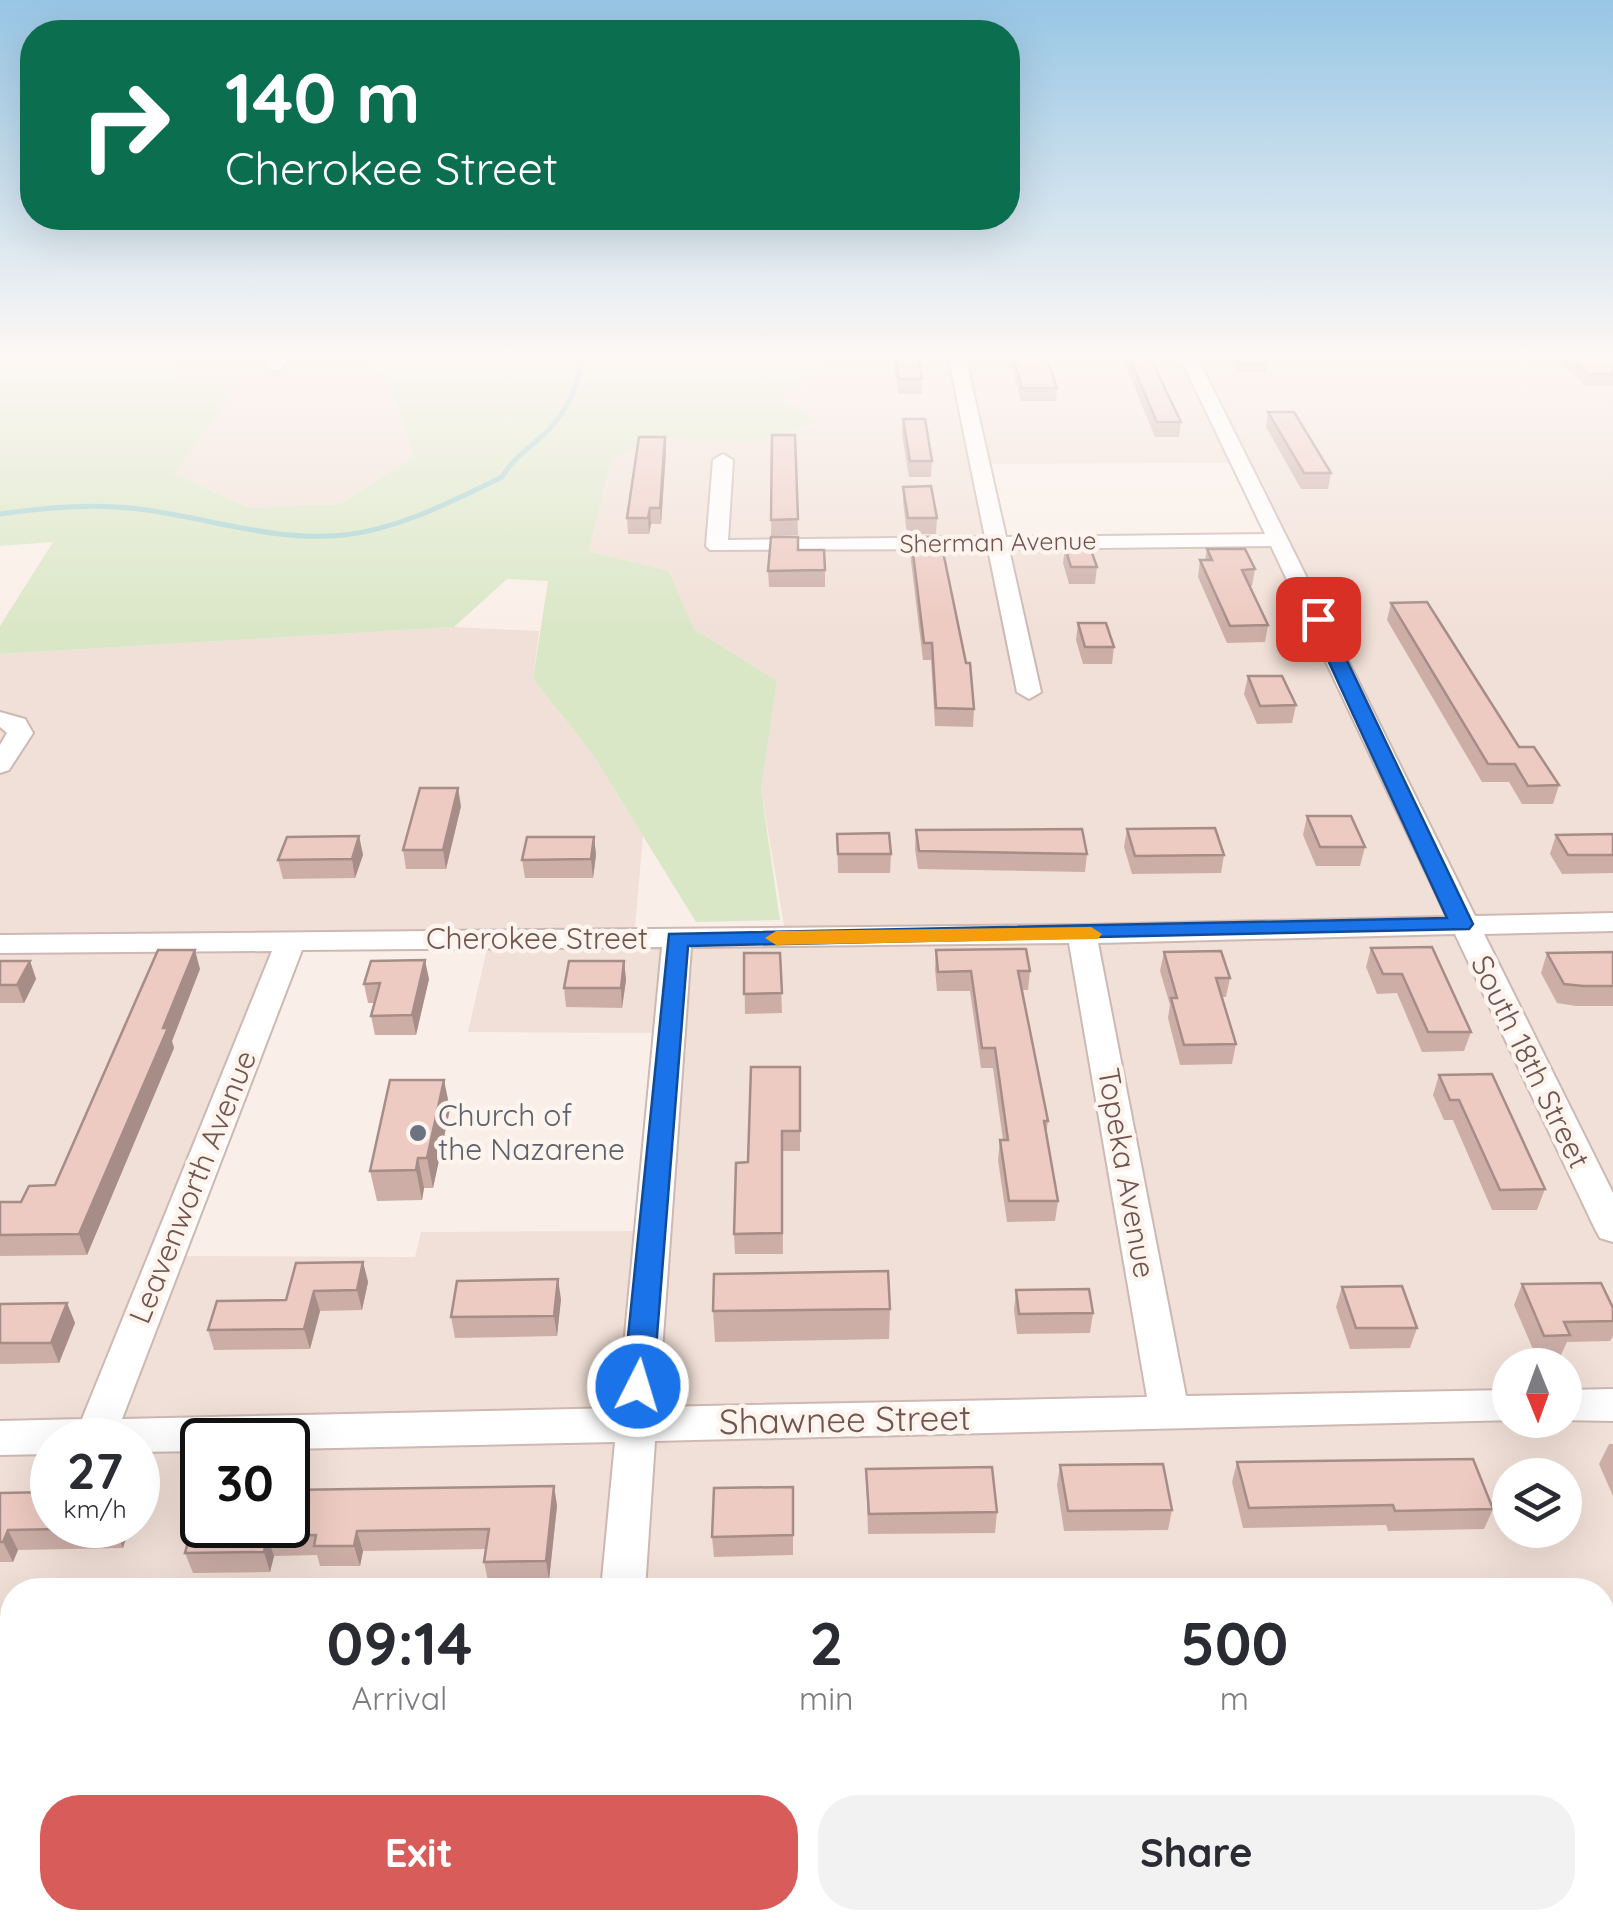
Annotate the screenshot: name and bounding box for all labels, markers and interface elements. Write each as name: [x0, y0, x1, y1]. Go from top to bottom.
text: 140 m: [225, 53, 421, 141]
icon: right: [60, 60, 190, 190]
text: Cherokee Street: [225, 140, 558, 196]
street label: Sherman Avenue: [899, 524, 1097, 559]
pin: [1276, 577, 1361, 662]
icon: arrive: [1291, 592, 1346, 647]
street label: Cherokee Street: [426, 919, 648, 957]
street label: South 18th Street: [1463, 949, 1599, 1174]
street label: Leavenworth Avenue: [120, 1045, 264, 1329]
street label: Topeka Avenue: [1090, 1065, 1164, 1281]
place label: Church of the Nazarene: [438, 1096, 625, 1168]
marker: Church of the Nazarene: [407, 1122, 429, 1144]
position arrow: [586, 1334, 690, 1438]
north arrow: [1492, 1348, 1582, 1438]
map controls: [1492, 1348, 1582, 1548]
street label: Shawnee Street: [719, 1395, 971, 1443]
speed limit sign: 30: [180, 1418, 310, 1548]
text: 27: [67, 1439, 123, 1502]
button: layers: [1492, 1458, 1582, 1548]
text: km/h: [63, 1493, 127, 1524]
text: 09:14: [327, 1605, 472, 1680]
text: 2: [809, 1605, 843, 1680]
text: 500: [1180, 1605, 1288, 1680]
text: Arrival: [352, 1678, 447, 1718]
text: min: [799, 1678, 854, 1718]
text: m: [1220, 1678, 1249, 1718]
button: Exit: [40, 1795, 798, 1910]
button: Share: [818, 1795, 1575, 1910]

